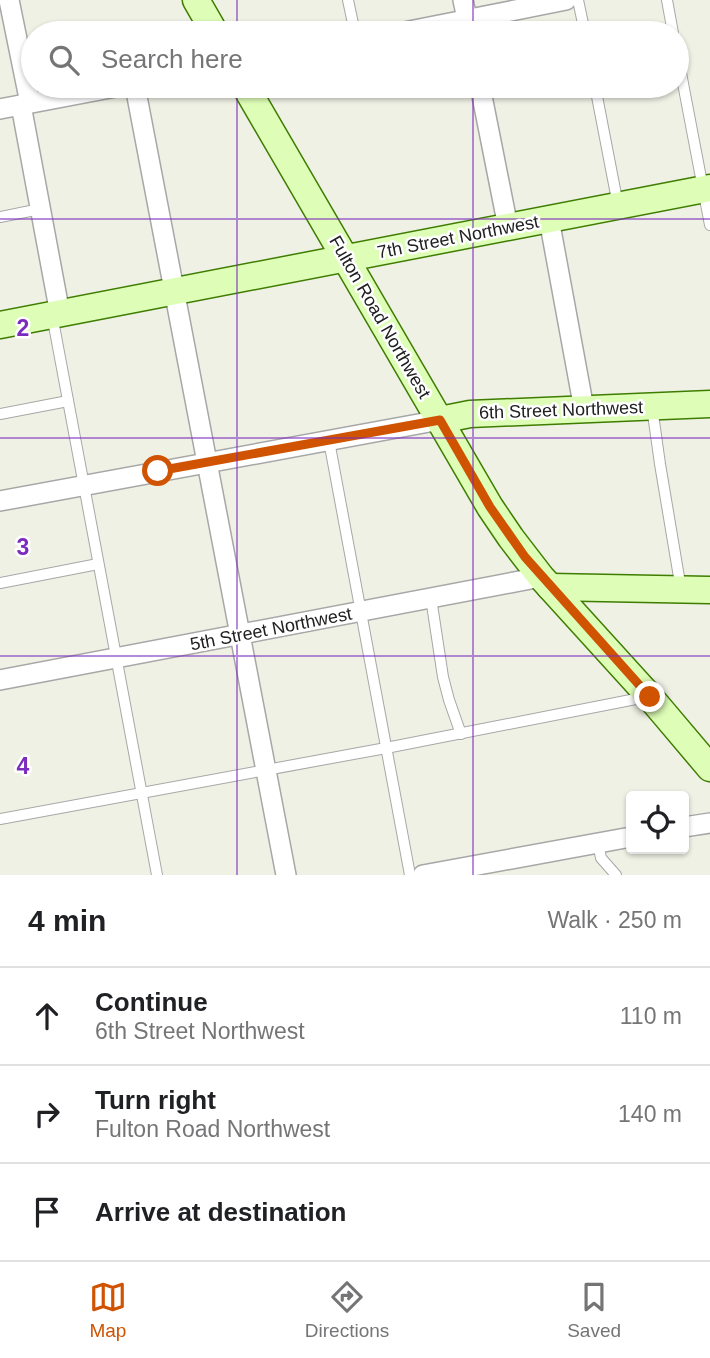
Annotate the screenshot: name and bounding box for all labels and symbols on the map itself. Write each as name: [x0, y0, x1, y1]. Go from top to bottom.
street label: 7th Street Northwest: [376, 212, 540, 262]
street label: Fulton Road Northwest: [325, 232, 435, 402]
text: 2: [17, 315, 29, 341]
street label: 6th Street Northwest: [479, 397, 643, 423]
route start: [142, 455, 173, 486]
text: 3: [17, 534, 29, 560]
street label: 5th Street Northwest: [189, 604, 353, 654]
route end: [634, 681, 665, 712]
text: 4: [17, 753, 30, 779]

